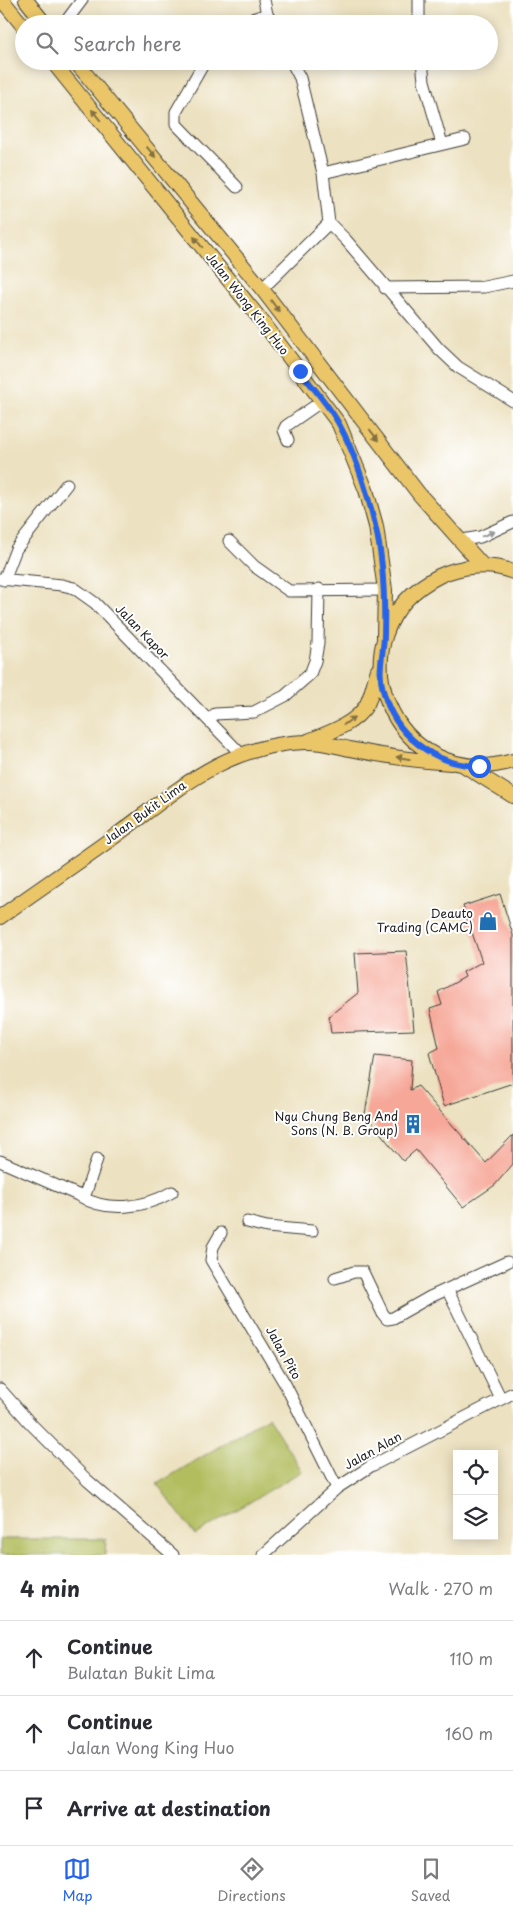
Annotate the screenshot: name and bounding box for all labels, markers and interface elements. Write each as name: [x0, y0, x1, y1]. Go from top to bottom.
search box: [15, 15, 498, 70]
icon: search: [33, 29, 61, 57]
text: Search here: [73, 29, 182, 57]
one-way arrow: [90, 109, 101, 122]
one-way arrow: [146, 146, 157, 159]
one-way arrow: [192, 235, 203, 248]
street label: Jalan Wong King Huo: [202, 248, 294, 359]
one-way arrow: [270, 300, 280, 313]
route end: [289, 360, 312, 383]
one-way arrow: [368, 428, 379, 441]
one-way arrow: [481, 530, 496, 537]
street label: Jalan Kapor: [112, 600, 174, 663]
one-way arrow: [342, 716, 356, 726]
one-way arrow: [394, 754, 410, 762]
route start: [468, 755, 491, 778]
street label: Jalan Bukit Lima: [99, 776, 190, 848]
place label: Deauto Trading (CAMC): [377, 904, 473, 936]
shop icon: Deauto Trading (CAMC): [477, 910, 499, 932]
place label: Ngu Chung Beng And Sons (N. B. Group): [274, 1107, 398, 1139]
building icon: Ngu Chung Beng And Sons (N. B. Group): [402, 1113, 424, 1135]
street label: Jalan Pito: [262, 1323, 306, 1383]
street label: Jalan Alan: [340, 1427, 405, 1473]
map controls: [453, 1450, 498, 1540]
button: locate: [453, 1450, 498, 1495]
button: layers: [453, 1495, 498, 1540]
text: 4 min: [20, 1572, 80, 1604]
text: Walk · 270 m: [389, 1576, 493, 1600]
text: Continue: [67, 1632, 153, 1660]
icon: ahead: [20, 1644, 48, 1672]
text: 110 m: [450, 1646, 493, 1670]
text: Bulatan Bukit Lima: [67, 1660, 215, 1684]
text: Continue: [67, 1707, 153, 1735]
icon: ahead: [20, 1719, 48, 1747]
text: 160 m: [445, 1721, 493, 1745]
text: Jalan Wong King Huo: [67, 1735, 234, 1759]
icon: arrive: [20, 1794, 48, 1822]
text: Arrive at destination: [67, 1794, 271, 1822]
tab: Map: [63, 1855, 92, 1906]
tab: Directions: [218, 1855, 286, 1906]
tab: Saved: [411, 1855, 450, 1906]

